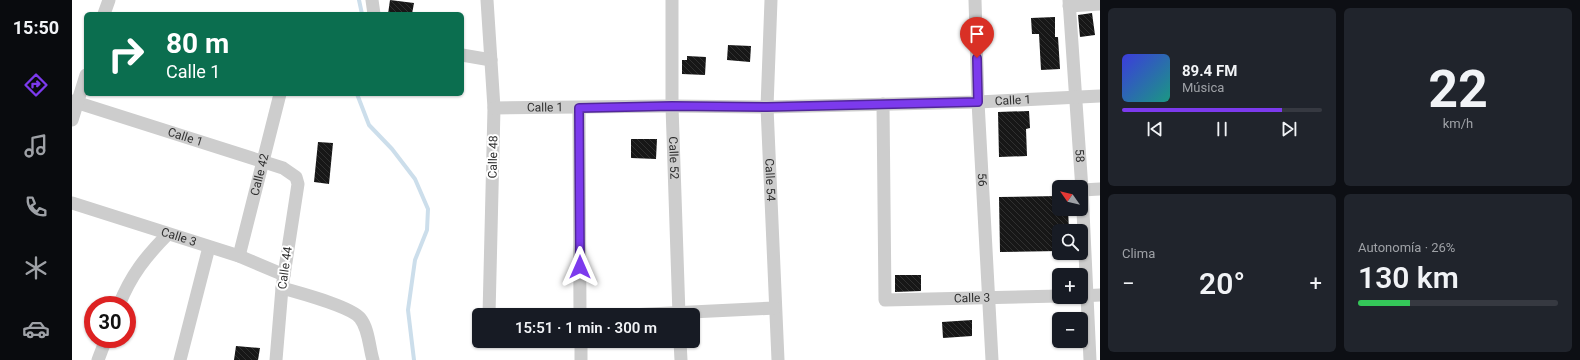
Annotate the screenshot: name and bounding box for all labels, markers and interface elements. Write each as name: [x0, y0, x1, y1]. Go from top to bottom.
text: 15:50: [13, 17, 59, 38]
pin: [960, 17, 994, 58]
icon: arrive: [966, 23, 988, 45]
text: 80 m: [166, 27, 229, 60]
icon: right: [100, 28, 152, 80]
text: 22: [1428, 59, 1488, 120]
text: Calle 1: [166, 61, 220, 82]
text: 89.4 FM: [1182, 62, 1237, 80]
icon: directions: [22, 71, 50, 99]
text: Música: [1182, 80, 1224, 95]
street label: Calle 1: [994, 92, 1031, 108]
street label: Calle 1: [527, 100, 563, 115]
text: km/h: [1443, 116, 1473, 131]
icon: previous: [1144, 118, 1166, 140]
icon: pause: [1211, 118, 1233, 140]
icon: next: [1278, 118, 1300, 140]
street label: Calle 1: [166, 125, 205, 149]
icon: music: [22, 132, 50, 160]
street label: Calle 48: [486, 135, 500, 179]
street label: Calle 52: [666, 136, 681, 180]
street label: 58: [1072, 148, 1087, 163]
street label: Calle 42: [248, 152, 272, 197]
street label: Calle 54: [762, 158, 778, 202]
street label: 56: [975, 173, 990, 187]
north arrow: [1052, 180, 1088, 216]
map controls: [1052, 180, 1088, 348]
icon: phone: [22, 193, 50, 221]
button: search: [1052, 224, 1088, 260]
street label: Calle 3: [159, 225, 198, 249]
text: Autonomía · 26%: [1358, 240, 1455, 255]
street label: Calle 44: [275, 245, 295, 290]
position arrow: [559, 246, 601, 288]
text: Clima: [1122, 246, 1155, 261]
icon: climate: [22, 254, 50, 282]
text: 130 km: [1358, 260, 1459, 295]
text: 20°: [1199, 266, 1245, 301]
button: +: [1052, 268, 1088, 304]
text: −: [1122, 271, 1135, 296]
text: +: [1310, 271, 1322, 296]
street label: Calle 3: [954, 291, 990, 305]
speed limit sign: 30: [84, 296, 136, 348]
button: −: [1052, 312, 1088, 348]
icon: car: [22, 315, 50, 343]
text: 15:51 · 1 min · 300 m: [515, 319, 657, 337]

